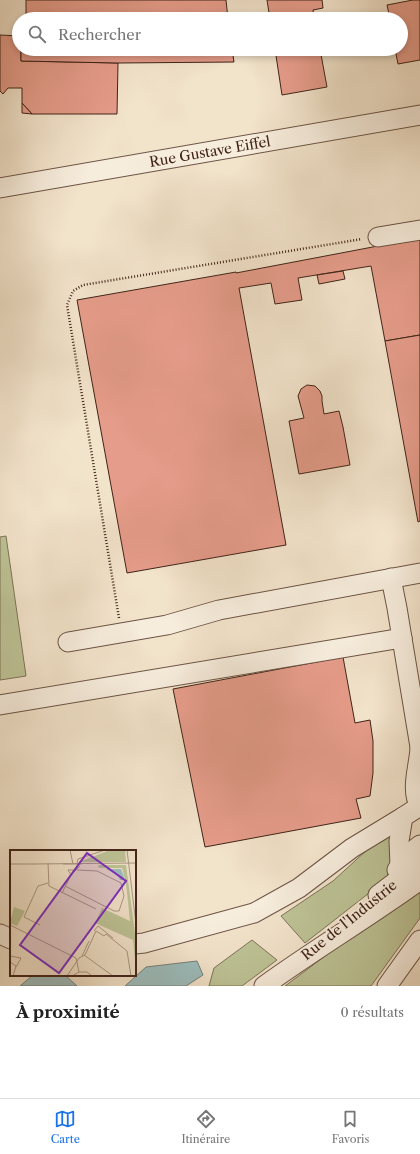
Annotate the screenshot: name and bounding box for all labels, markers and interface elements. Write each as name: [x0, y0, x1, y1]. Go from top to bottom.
search box: [12, 12, 408, 56]
icon: search: [26, 23, 48, 45]
text: Rechercher: [58, 25, 141, 44]
street label: Rue Gustave Eiffel: [148, 132, 272, 171]
inset map: [10, 850, 136, 976]
street label: Rue de l'Industrie: [298, 876, 401, 964]
text: À proximité: [16, 1002, 120, 1022]
text: 0 résultats: [340, 1004, 404, 1020]
tab: Carte: [51, 1108, 80, 1146]
tab: Itinéraire: [181, 1108, 230, 1146]
tab: Favoris: [332, 1108, 369, 1146]

